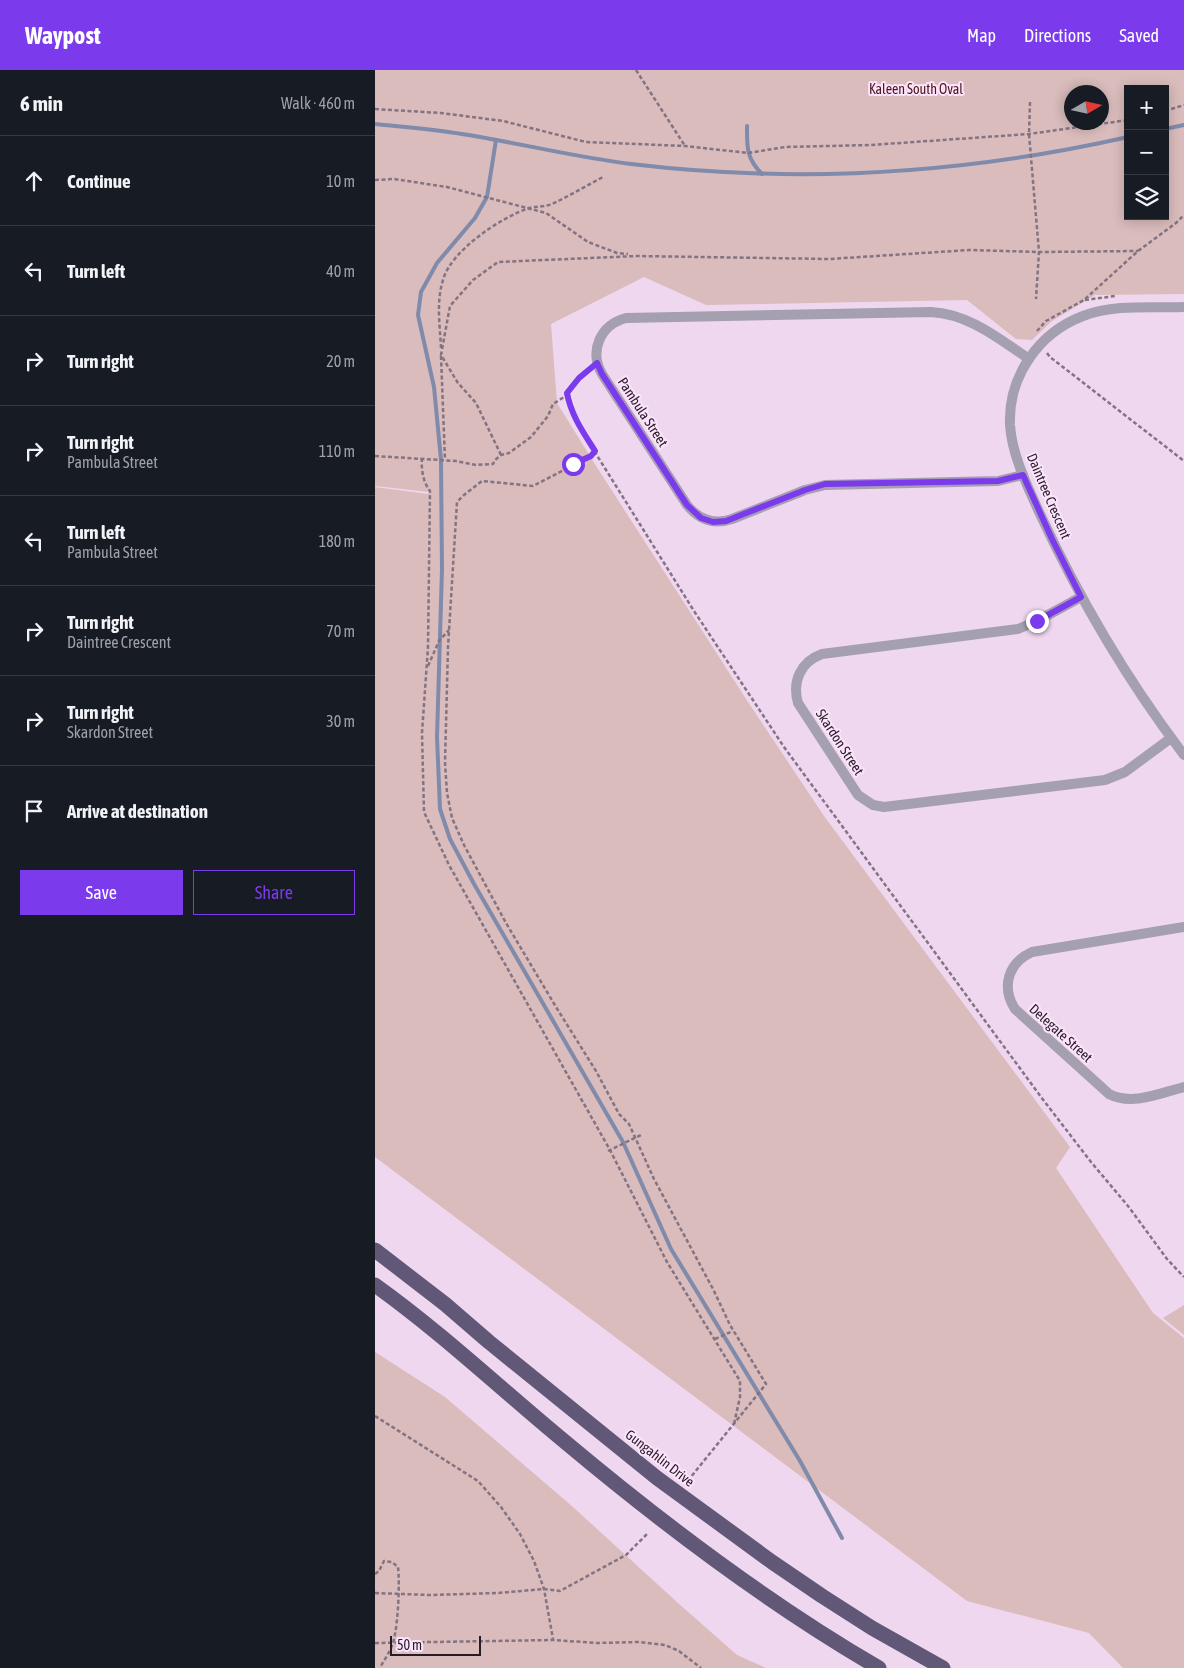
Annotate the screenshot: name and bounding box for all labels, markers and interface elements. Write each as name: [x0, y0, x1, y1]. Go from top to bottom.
text: Waypost: [25, 22, 101, 49]
text: Map: [967, 25, 996, 46]
text: Directions: [1024, 25, 1091, 46]
text: Saved: [1119, 25, 1159, 46]
park label: Kaleen South Oval: [869, 81, 963, 97]
north arrow: [1064, 85, 1109, 130]
map controls: [1124, 85, 1169, 220]
button: +: [1124, 85, 1169, 130]
text: 6 min: [20, 91, 63, 115]
text: Walk · 460 m: [281, 94, 355, 112]
button: −: [1124, 130, 1169, 175]
icon: ahead: [20, 167, 48, 195]
text: Continue: [67, 170, 131, 192]
text: 10 m: [326, 172, 355, 190]
button: layers: [1124, 175, 1169, 220]
icon: left: [20, 257, 48, 285]
text: Turn left: [67, 260, 125, 282]
text: 40 m: [326, 262, 355, 280]
icon: right: [20, 347, 48, 375]
text: Turn right: [67, 350, 134, 372]
text: 20 m: [326, 352, 355, 370]
street label: Pambula Street: [615, 374, 671, 450]
text: Turn right: [67, 431, 134, 453]
icon: right: [20, 437, 48, 465]
text: 110 m: [319, 442, 355, 460]
street label: Daintree Crescent: [1024, 451, 1074, 541]
text: Pambula Street: [67, 453, 158, 471]
route start: [562, 453, 585, 476]
text: Turn left: [67, 521, 125, 543]
icon: left: [20, 527, 48, 555]
text: 180 m: [319, 532, 355, 550]
text: Pambula Street: [67, 543, 158, 561]
route end: [1026, 610, 1049, 633]
text: Turn right: [67, 611, 134, 633]
icon: right: [20, 617, 48, 645]
text: 70 m: [326, 622, 355, 640]
text: Daintree Crescent: [67, 633, 171, 651]
text: Turn right: [67, 701, 134, 723]
street label: Skardon Street: [813, 706, 867, 778]
icon: right: [20, 707, 48, 735]
text: 30 m: [326, 712, 355, 730]
text: Skardon Street: [67, 723, 153, 741]
icon: arrive: [20, 797, 48, 825]
text: Arrive at destination: [67, 800, 208, 822]
button: Save: [20, 870, 183, 915]
button: Share: [193, 870, 355, 915]
street label: Delegate Street: [1026, 1001, 1096, 1065]
street label: Gungahlin Drive: [622, 1426, 698, 1490]
scale bar: [390, 1633, 481, 1656]
text: 50 m: [397, 1637, 422, 1653]

